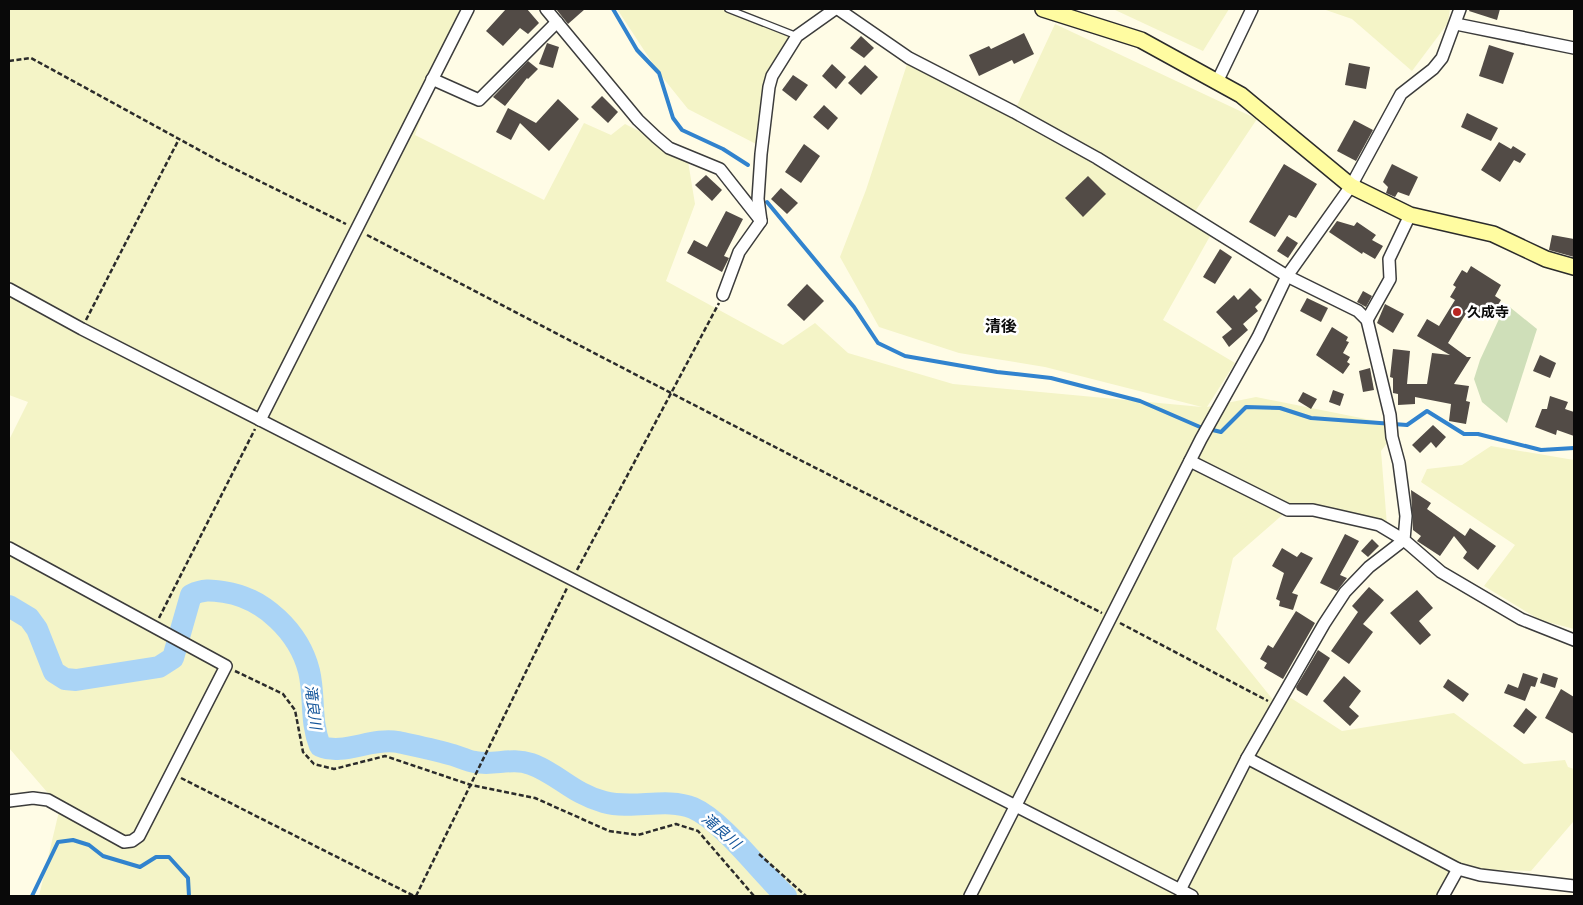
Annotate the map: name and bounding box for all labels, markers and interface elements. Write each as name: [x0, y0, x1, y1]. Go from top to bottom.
place label: 久成寺: [1467, 302, 1509, 322]
marker: 久成寺: [1451, 306, 1463, 318]
district label: 清後: [985, 315, 1017, 337]
water label: 滝良川: [300, 683, 327, 733]
water label: 滝良川: [697, 808, 747, 855]

